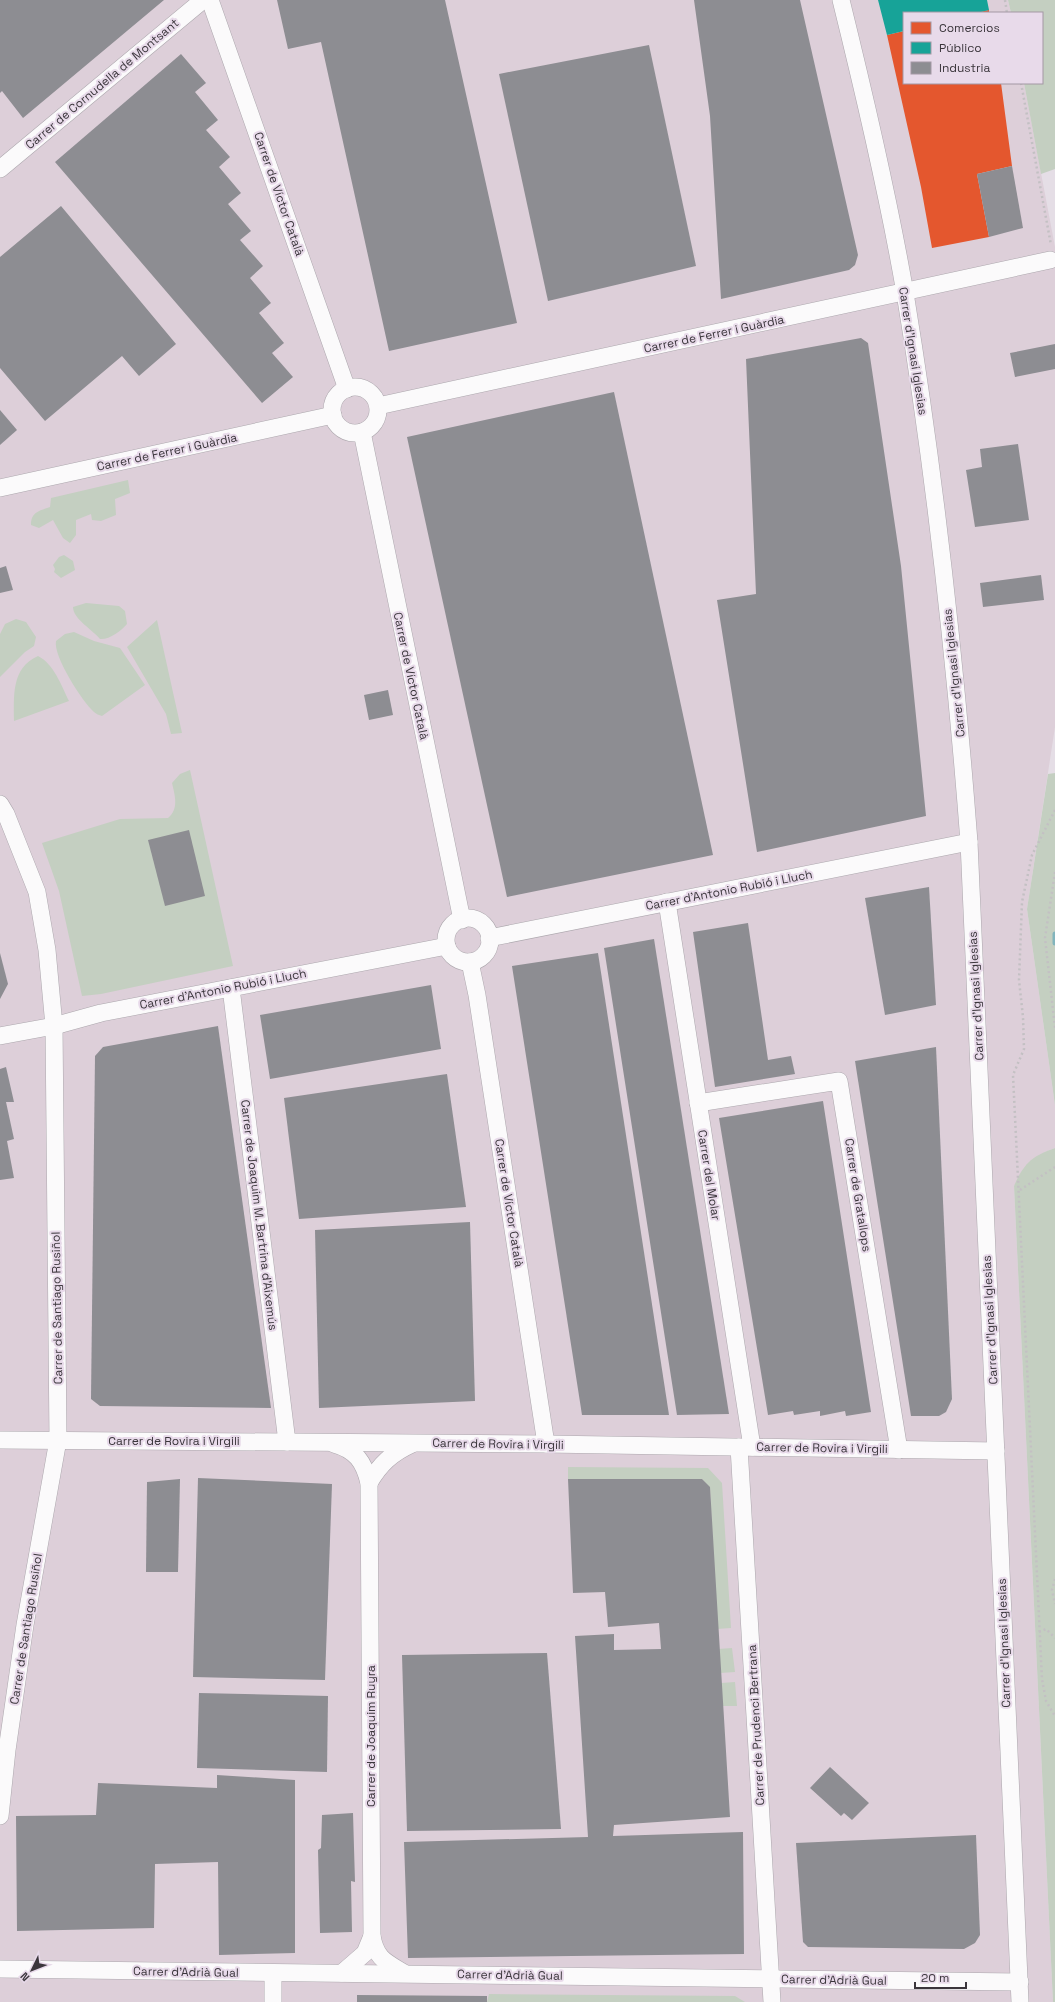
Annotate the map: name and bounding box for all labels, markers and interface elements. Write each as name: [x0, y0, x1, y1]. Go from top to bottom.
legend: [903, 12, 1043, 84]
street label: Carrer de Cornudella de Montsant: [22, 15, 182, 153]
text: Comercios: [939, 20, 1000, 36]
text: Público: [939, 40, 982, 56]
text: Industria: [939, 60, 991, 76]
street label: Carrer de Víctor Català: [250, 130, 308, 258]
street label: Carrer d'Ignasi Iglesias: [895, 286, 931, 416]
street label: Carrer de Ferrer i Guàrdia: [642, 311, 786, 357]
street label: Carrer de Ferrer i Guàrdia: [95, 429, 239, 475]
street label: Carrer d'Ignasi Iglesias: [939, 608, 969, 738]
street label: Carrer de Víctor Català: [390, 611, 432, 741]
street label: Carrer d'Antonio Rubió i Lluch: [644, 866, 814, 914]
street label: Carrer d'Ignasi Iglesias: [965, 931, 987, 1061]
street label: Carrer d'Antonio Rubió i Lluch: [138, 965, 308, 1013]
street label: Carrer de Joaquim M. Bartrina d'Aixemús: [237, 1099, 281, 1331]
street label: Carrer del Molar: [694, 1129, 724, 1222]
street label: Carrer de Gratallops: [841, 1137, 875, 1253]
street label: Carrer de Víctor Català: [491, 1138, 527, 1269]
street label: Carrer de Santiago Rusiñol: [48, 1231, 66, 1385]
street label: Carrer d'Ignasi Iglesias: [979, 1255, 1001, 1385]
street label: Carrer de Rovira i Virgili: [108, 1433, 240, 1449]
street label: Carrer de Rovira i Virgili: [432, 1435, 564, 1453]
street label: Carrer de Rovira i Virgili: [756, 1439, 888, 1457]
street label: Carrer de Santiago Rusiñol: [6, 1552, 46, 1706]
street label: Carrer d'Ignasi Iglesias: [994, 1578, 1014, 1708]
street label: Carrer de Prudenci Bertrana: [744, 1644, 768, 1806]
street label: Carrer de Joaquim Ruyra: [363, 1665, 379, 1807]
north arrow: [12, 1950, 52, 1990]
street label: Carrer d'Adrià Gual: [133, 1963, 239, 1981]
scale bar: [915, 1964, 966, 1990]
street label: Carrer d'Adrià Gual: [457, 1966, 563, 1984]
text: N: [17, 1969, 32, 1984]
text: 20 m: [921, 1970, 949, 1986]
street label: Carrer d'Adrià Gual: [781, 1971, 887, 1989]

